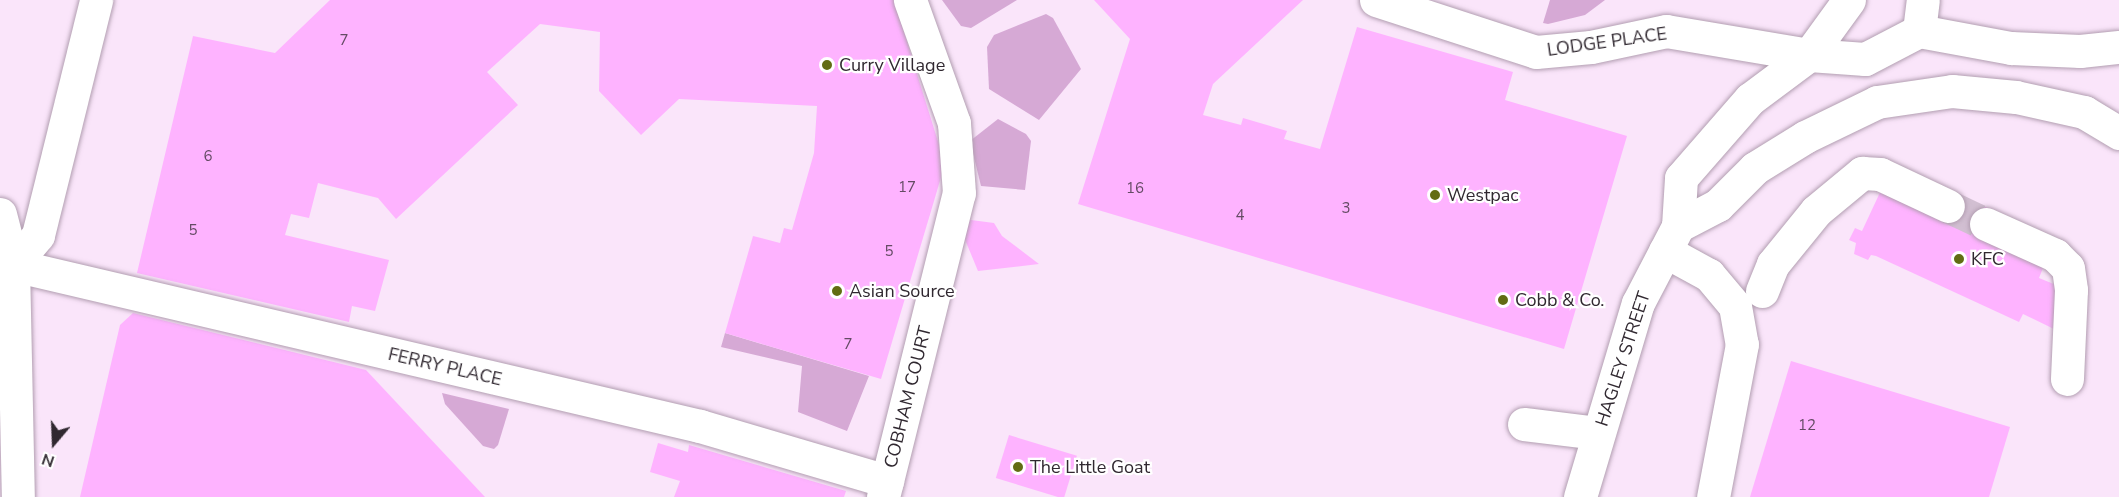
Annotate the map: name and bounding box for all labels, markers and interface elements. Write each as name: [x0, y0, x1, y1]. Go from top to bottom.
street label: LODGE PLACE: [1546, 23, 1668, 61]
house number: 7: [340, 32, 348, 50]
place label: Curry Village: [839, 54, 945, 76]
marker: Curry Village: [820, 58, 834, 72]
house number: 6: [204, 148, 212, 166]
house number: 17: [898, 179, 916, 197]
house number: 16: [1126, 180, 1144, 198]
place label: Westpac: [1447, 184, 1519, 206]
marker: Westpac: [1428, 188, 1442, 202]
house number: 3: [1342, 200, 1350, 218]
house number: 4: [1236, 207, 1244, 225]
house number: 5: [189, 222, 197, 240]
house number: 5: [885, 243, 893, 261]
place label: KFC: [1971, 248, 2004, 270]
marker: KFC: [1952, 252, 1966, 266]
place label: Asian Source: [849, 280, 954, 302]
marker: Asian Source: [830, 284, 844, 298]
place label: Cobb & Co.: [1515, 289, 1604, 311]
street label: HAGLEY STREET: [1591, 289, 1655, 429]
marker: Cobb & Co.: [1496, 293, 1510, 307]
street label: COBHAM COURT: [880, 324, 936, 470]
house number: 7: [844, 336, 852, 354]
street label: FERRY PLACE: [386, 343, 504, 391]
north arrow: [24, 413, 84, 473]
house number: 12: [1798, 417, 1816, 435]
text: N: [39, 448, 57, 472]
place label: The Little Goat: [1030, 456, 1150, 478]
marker: The Little Goat: [1011, 460, 1025, 474]

